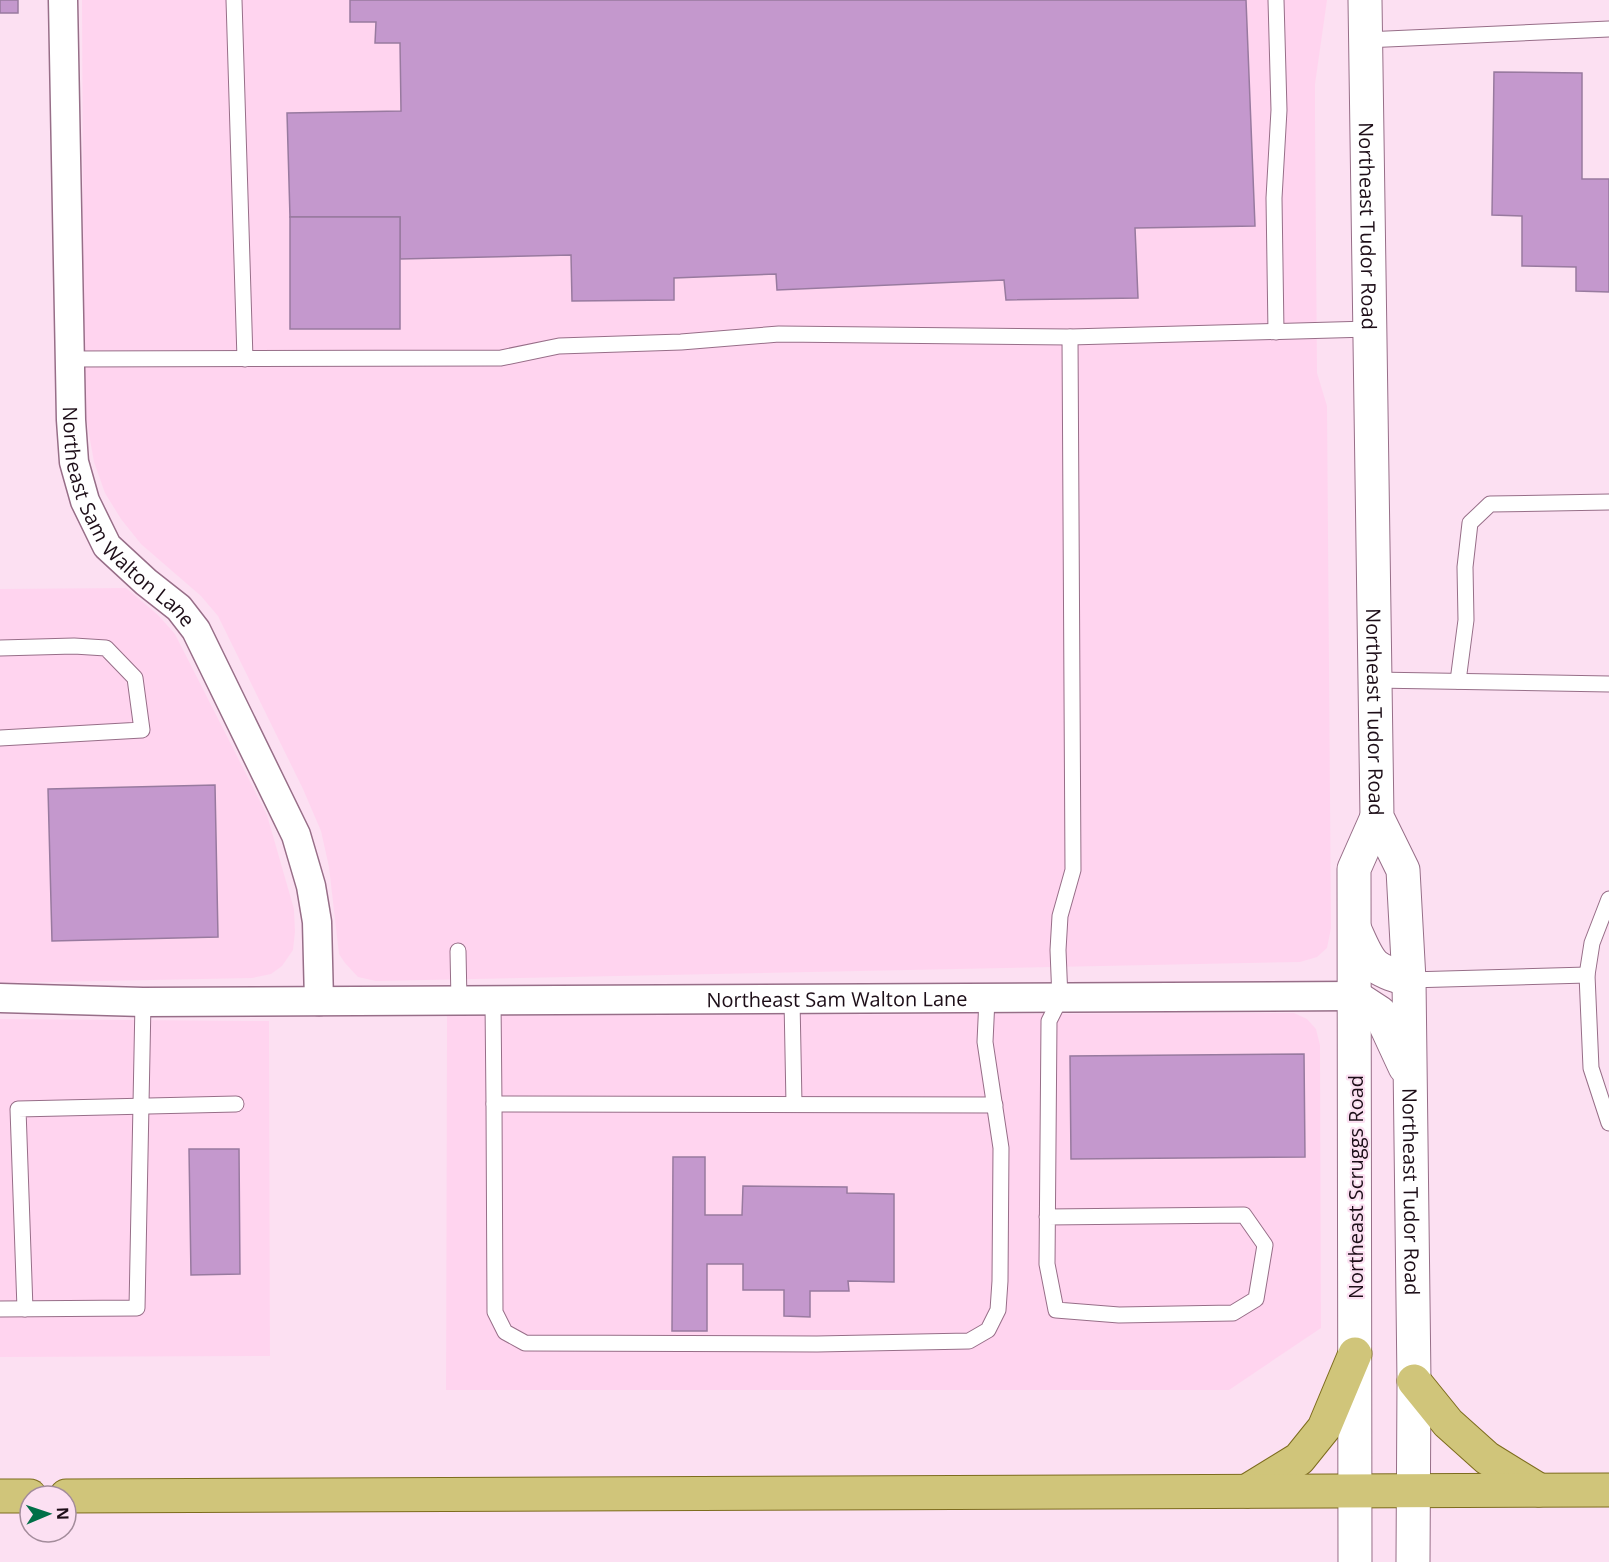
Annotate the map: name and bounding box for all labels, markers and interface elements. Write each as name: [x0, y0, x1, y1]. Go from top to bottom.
street label: Northeast Tudor Road: [1353, 122, 1383, 330]
street label: Northeast Sam Walton Lane: [57, 406, 202, 632]
street label: Northeast Tudor Road: [1360, 608, 1390, 816]
street label: Northeast Sam Walton Lane: [706, 984, 968, 1013]
street label: Northeast Scruggs Road: [1342, 1075, 1369, 1299]
street label: Northeast Tudor Road: [1397, 1088, 1426, 1296]
north arrow: [18, 1484, 78, 1544]
text: N: [52, 1507, 74, 1520]

